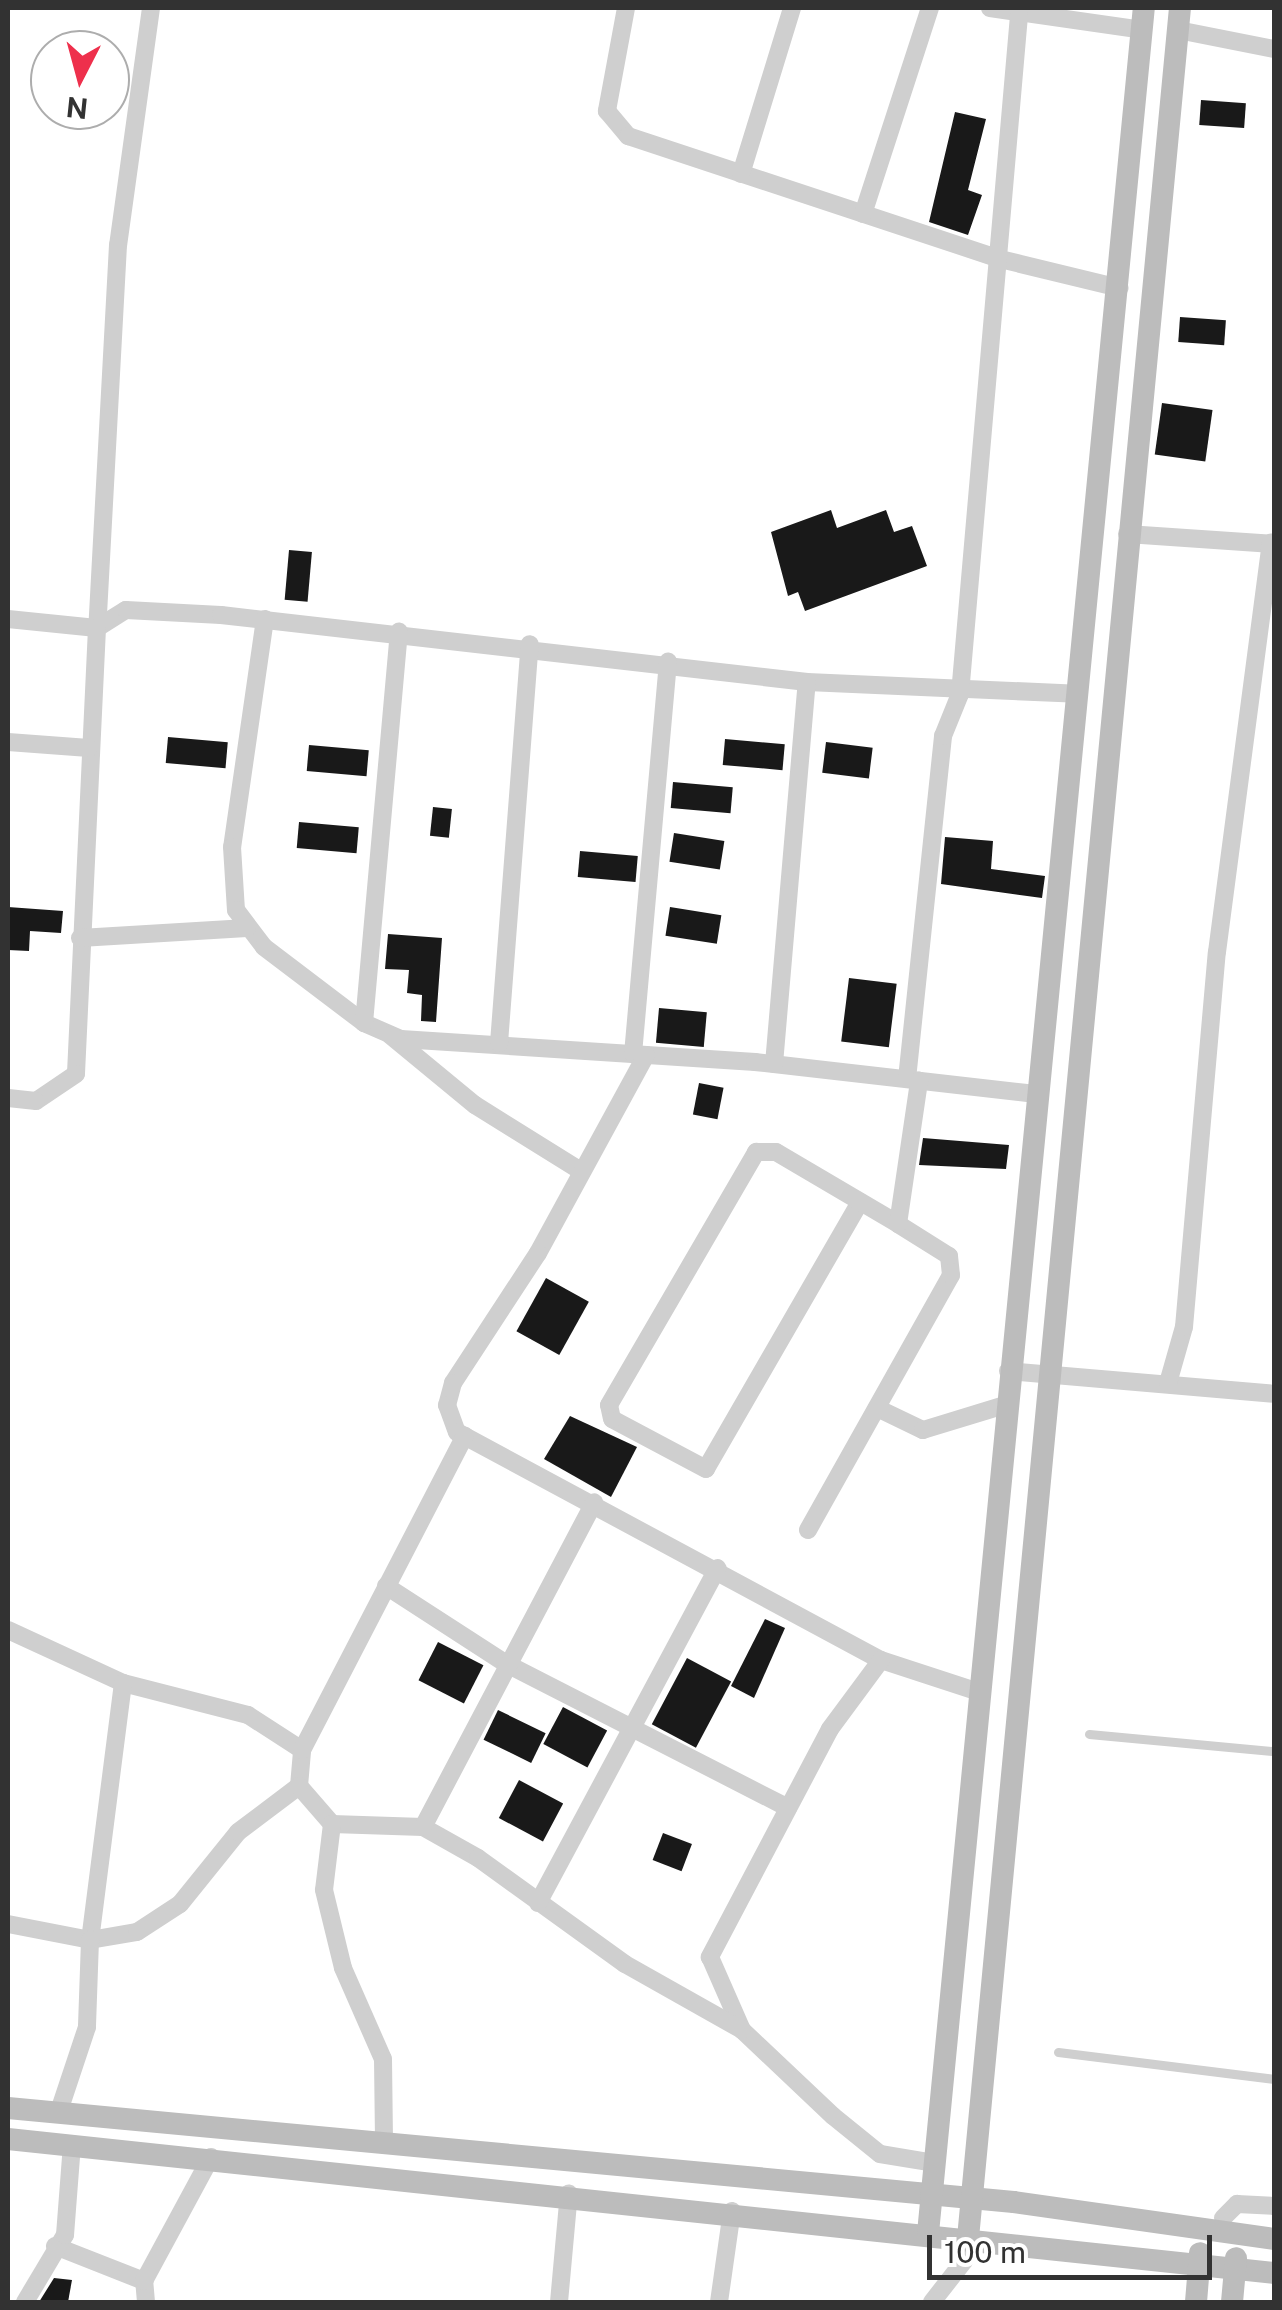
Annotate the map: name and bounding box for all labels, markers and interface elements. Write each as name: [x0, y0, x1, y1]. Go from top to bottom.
north arrow: [30, 30, 130, 130]
text: N: [64, 91, 90, 126]
scale bar: [932, 2215, 1217, 2277]
text: 100 m: [944, 2234, 1026, 2270]

